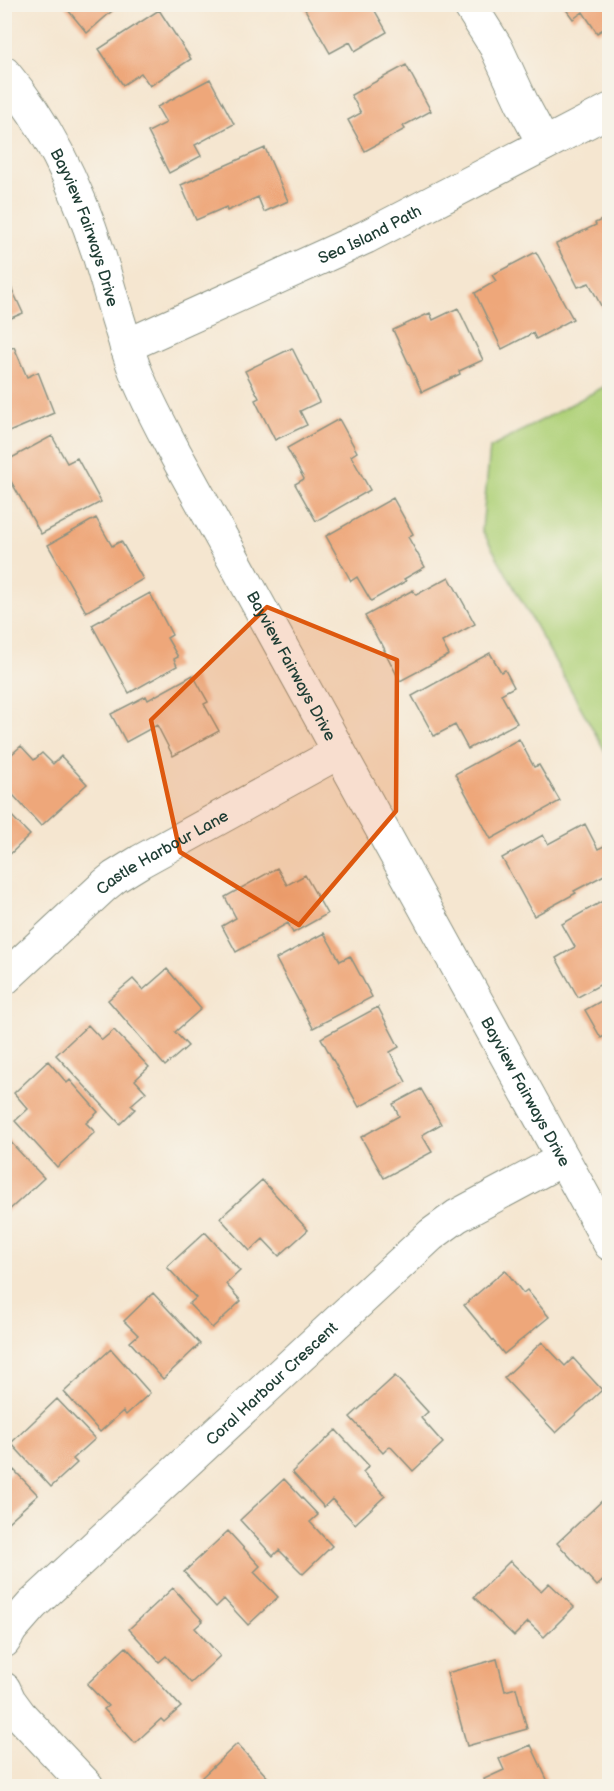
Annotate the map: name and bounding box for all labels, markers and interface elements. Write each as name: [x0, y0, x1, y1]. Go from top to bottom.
street label: Bayview Fairways Drive: [46, 146, 122, 310]
street label: Sea Island Path: [315, 202, 425, 269]
street label: Bayview Fairways Drive: [242, 588, 340, 745]
street label: Castle Harbour Lane: [93, 807, 233, 899]
street label: Bayview Fairways Drive: [476, 1014, 574, 1171]
street label: Coral Harbour Crescent: [202, 1319, 342, 1450]

